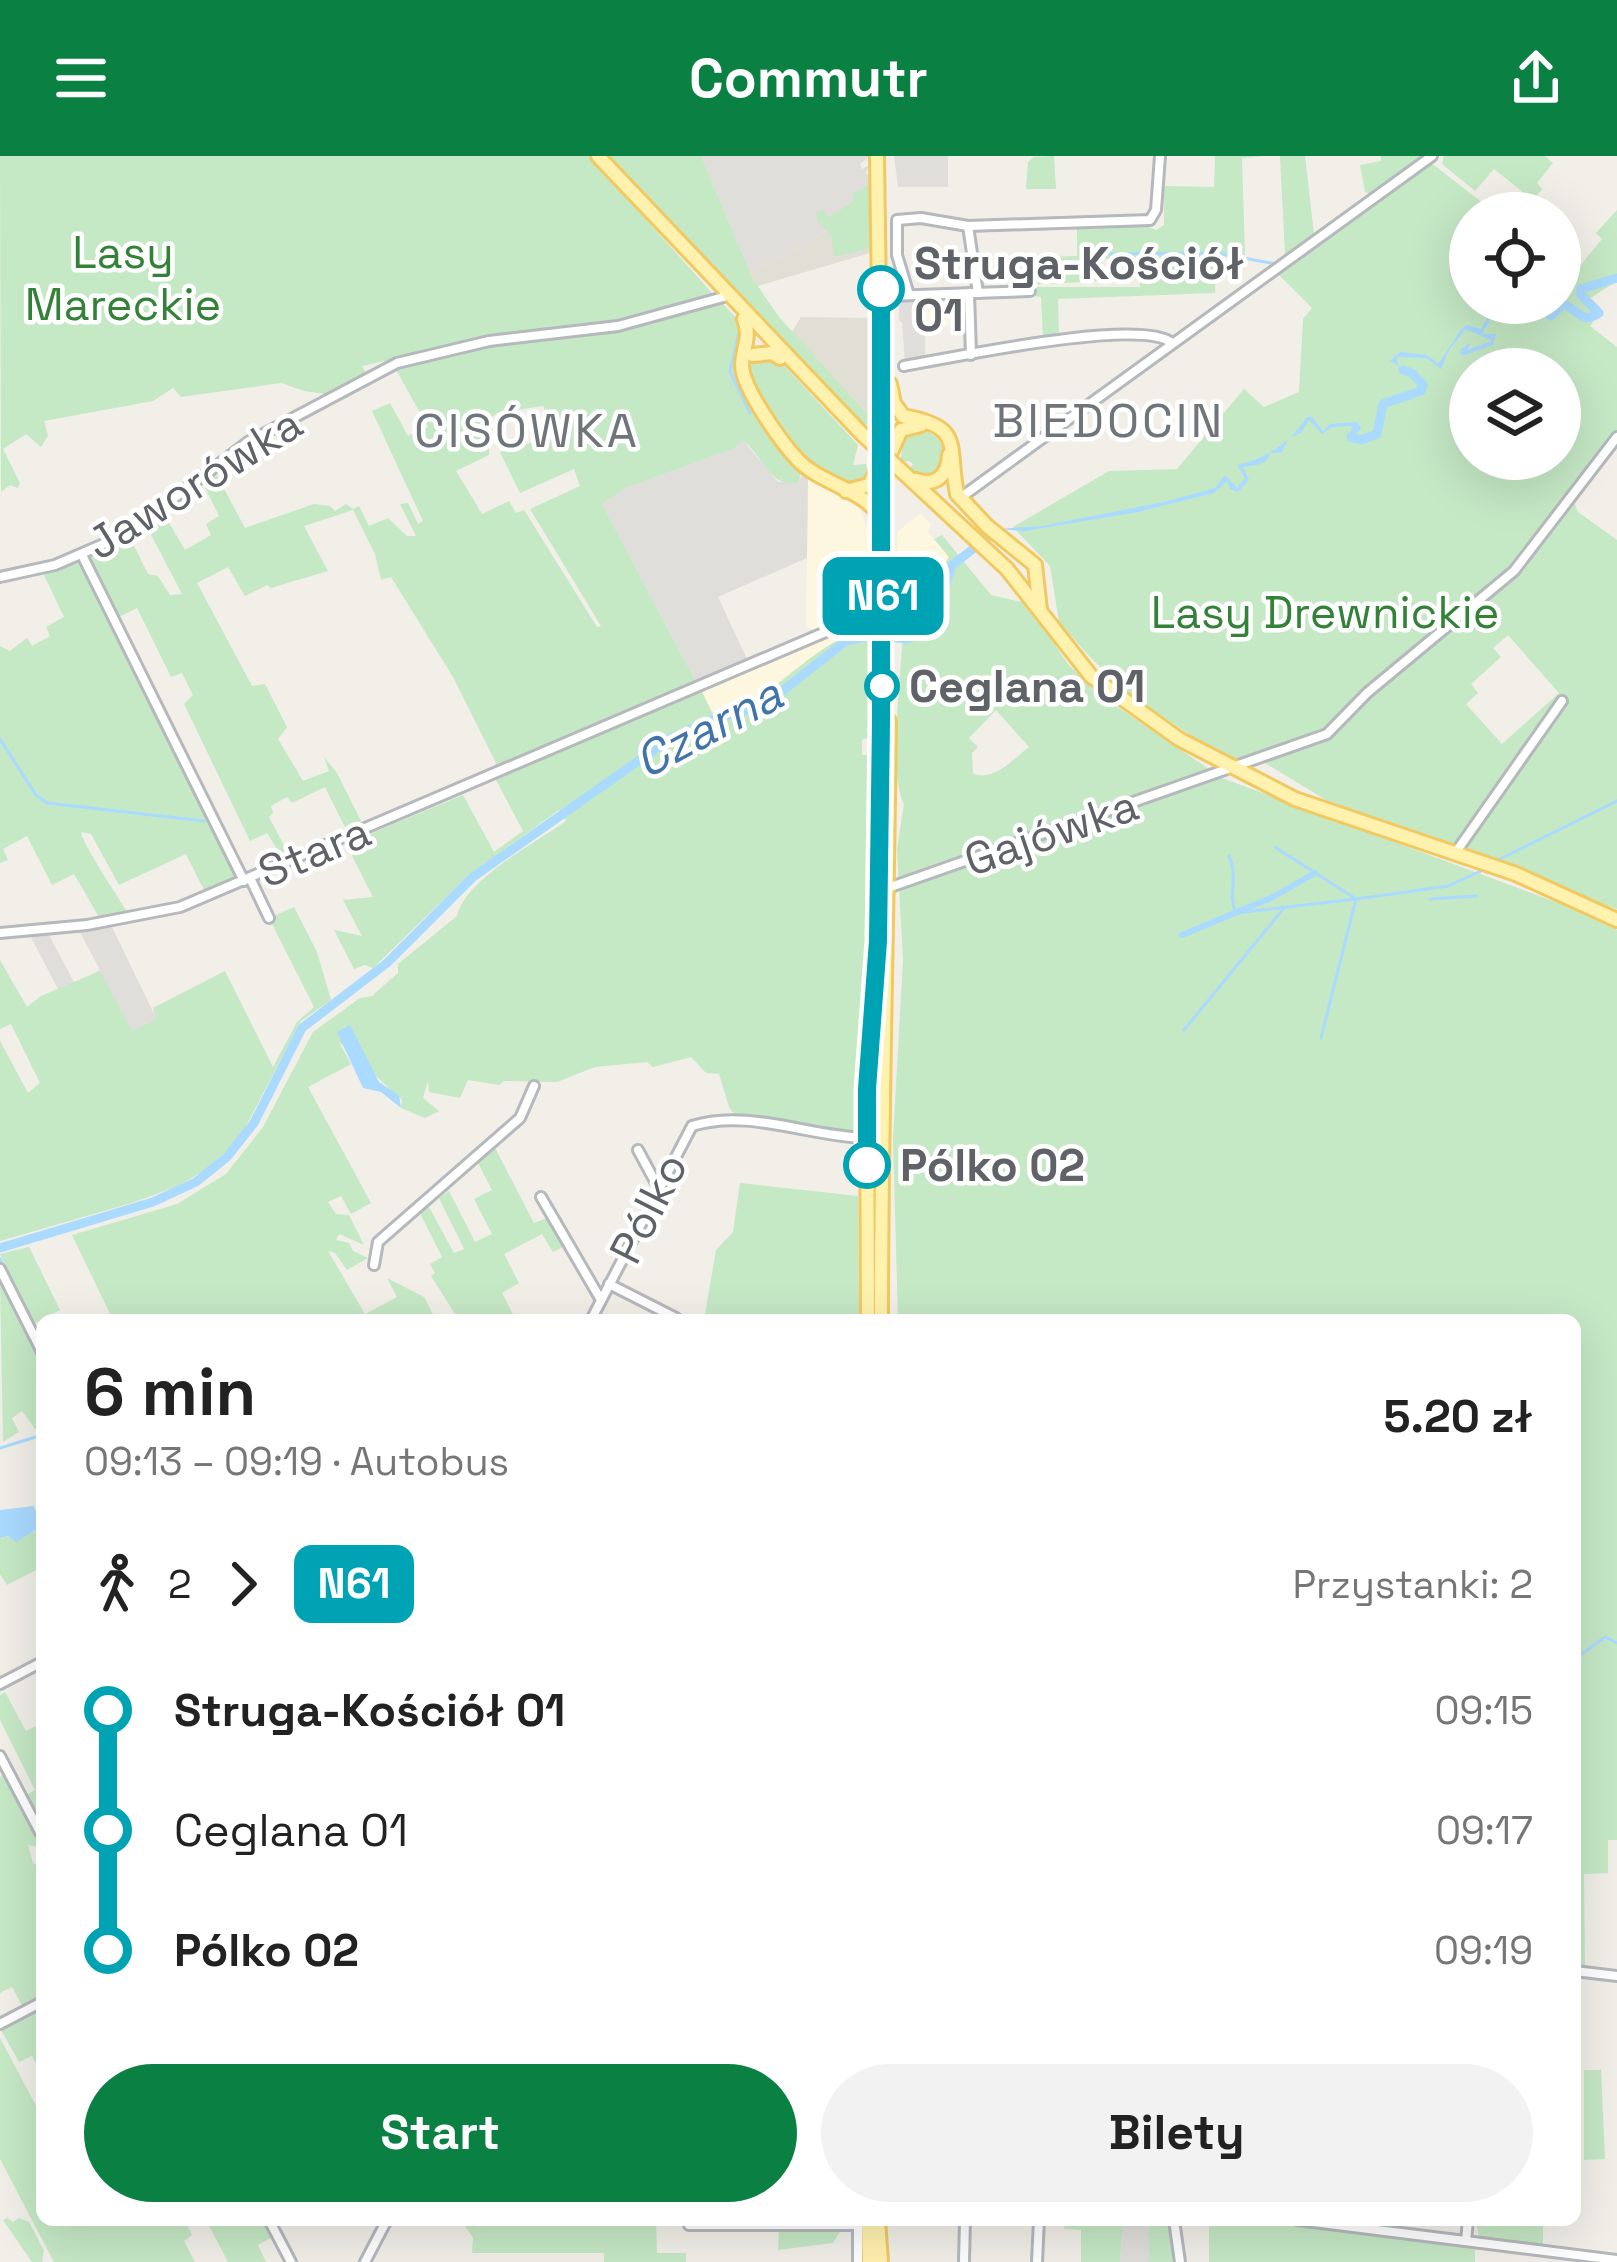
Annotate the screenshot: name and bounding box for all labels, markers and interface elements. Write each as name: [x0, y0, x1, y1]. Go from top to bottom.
text: Commutr: [689, 44, 928, 113]
icon: menu: [48, 45, 114, 111]
icon: share: [1503, 45, 1569, 111]
map controls: [1449, 192, 1581, 480]
button: locate: [1449, 192, 1581, 324]
park label: Lasy Mareckie: [25, 224, 221, 333]
place label: Struga-Kościół 01: [914, 235, 1245, 344]
marker: Struga-Kościół 01: [859, 267, 903, 311]
button: layers: [1449, 348, 1581, 480]
district label: BIEDOCIN: [993, 390, 1225, 451]
street label: Jaworówka: [76, 395, 313, 572]
district label: CISÓWKA: [414, 400, 640, 461]
line badge: N61: [814, 557, 952, 635]
text: N61: [847, 569, 919, 622]
park label: Lasy Drewnickie: [1151, 584, 1499, 641]
place label: Ceglana 01: [909, 658, 1145, 715]
water label: Czarna: [624, 663, 793, 792]
marker: Ceglana 01: [866, 670, 898, 702]
street label: Gajówka: [957, 776, 1145, 889]
street label: Stara: [250, 803, 379, 900]
place label: Pólko 02: [900, 1137, 1085, 1194]
marker: Pólko 02: [845, 1143, 889, 1187]
street label: Pólko: [597, 1144, 700, 1273]
text: 6 min: [84, 1350, 256, 1434]
text: 5.20 zł: [1384, 1388, 1533, 1445]
text: 09:13 – 09:19 · Autobus: [84, 1437, 509, 1486]
icon: walk: [84, 1551, 150, 1617]
icon: forward: [210, 1551, 276, 1617]
text: N61: [318, 1557, 390, 1610]
text: 2: [168, 1560, 192, 1609]
text: Przystanki: 2: [1292, 1560, 1533, 1609]
text: Struga-Kościół 01: [174, 1682, 565, 1739]
text: 09:15: [1435, 1686, 1533, 1735]
text: Ceglana 01: [174, 1802, 408, 1859]
text: 09:17: [1436, 1806, 1533, 1855]
text: Pólko 02: [174, 1922, 359, 1979]
text: 09:19: [1434, 1926, 1533, 1975]
button: Start: [84, 2064, 797, 2202]
button: Bilety: [821, 2064, 1533, 2202]

